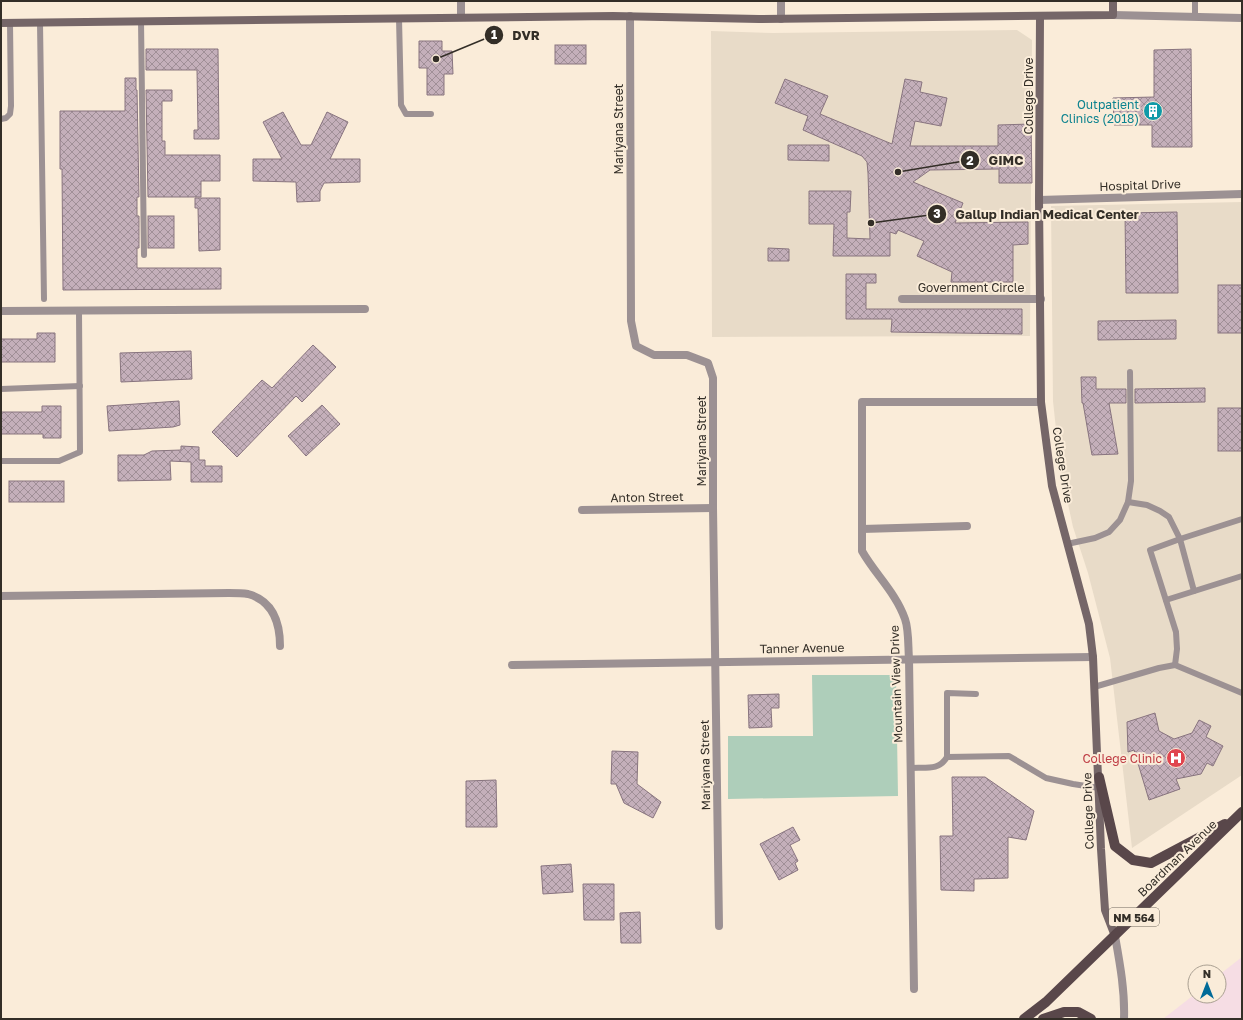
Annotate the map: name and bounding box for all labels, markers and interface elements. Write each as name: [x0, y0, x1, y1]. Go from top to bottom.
callout: DVR: [484, 23, 547, 48]
text: 1: [491, 27, 497, 42]
text: DVR: [512, 27, 540, 43]
street label: College Drive: [1021, 57, 1036, 134]
street label: Mariyana Street: [611, 83, 626, 174]
place label: Outpatient Clinics (2018): [1061, 97, 1139, 126]
building icon: Outpatient Clinics (2018): [1142, 100, 1164, 122]
callout: GIMC: [960, 148, 1031, 173]
text: GIMC: [989, 152, 1023, 168]
text: 2: [966, 153, 974, 168]
street label: Hospital Drive: [1099, 176, 1181, 194]
callout: Gallup Indian Medical Center: [927, 202, 1147, 227]
text: 3: [933, 206, 941, 221]
text: Gallup Indian Medical Center: [955, 206, 1139, 222]
street label: Government Circle: [918, 280, 1024, 295]
street label: Mariyana Street: [694, 395, 709, 486]
street label: College Drive: [1050, 426, 1076, 504]
street label: Anton Street: [610, 489, 684, 505]
street label: Mountain View Drive: [886, 625, 906, 743]
street label: Tanner Avenue: [759, 640, 845, 656]
street label: Mariyana Street: [697, 719, 713, 811]
hospital icon: College Clinic: [1165, 747, 1187, 769]
place label: College Clinic: [1082, 751, 1162, 766]
street label: College Drive: [1079, 772, 1097, 850]
street label: Boardman Avenue: [1134, 816, 1220, 900]
road number: NM 564: [1109, 908, 1159, 926]
north arrow: [1187, 964, 1227, 1004]
text: N: [1203, 967, 1211, 980]

